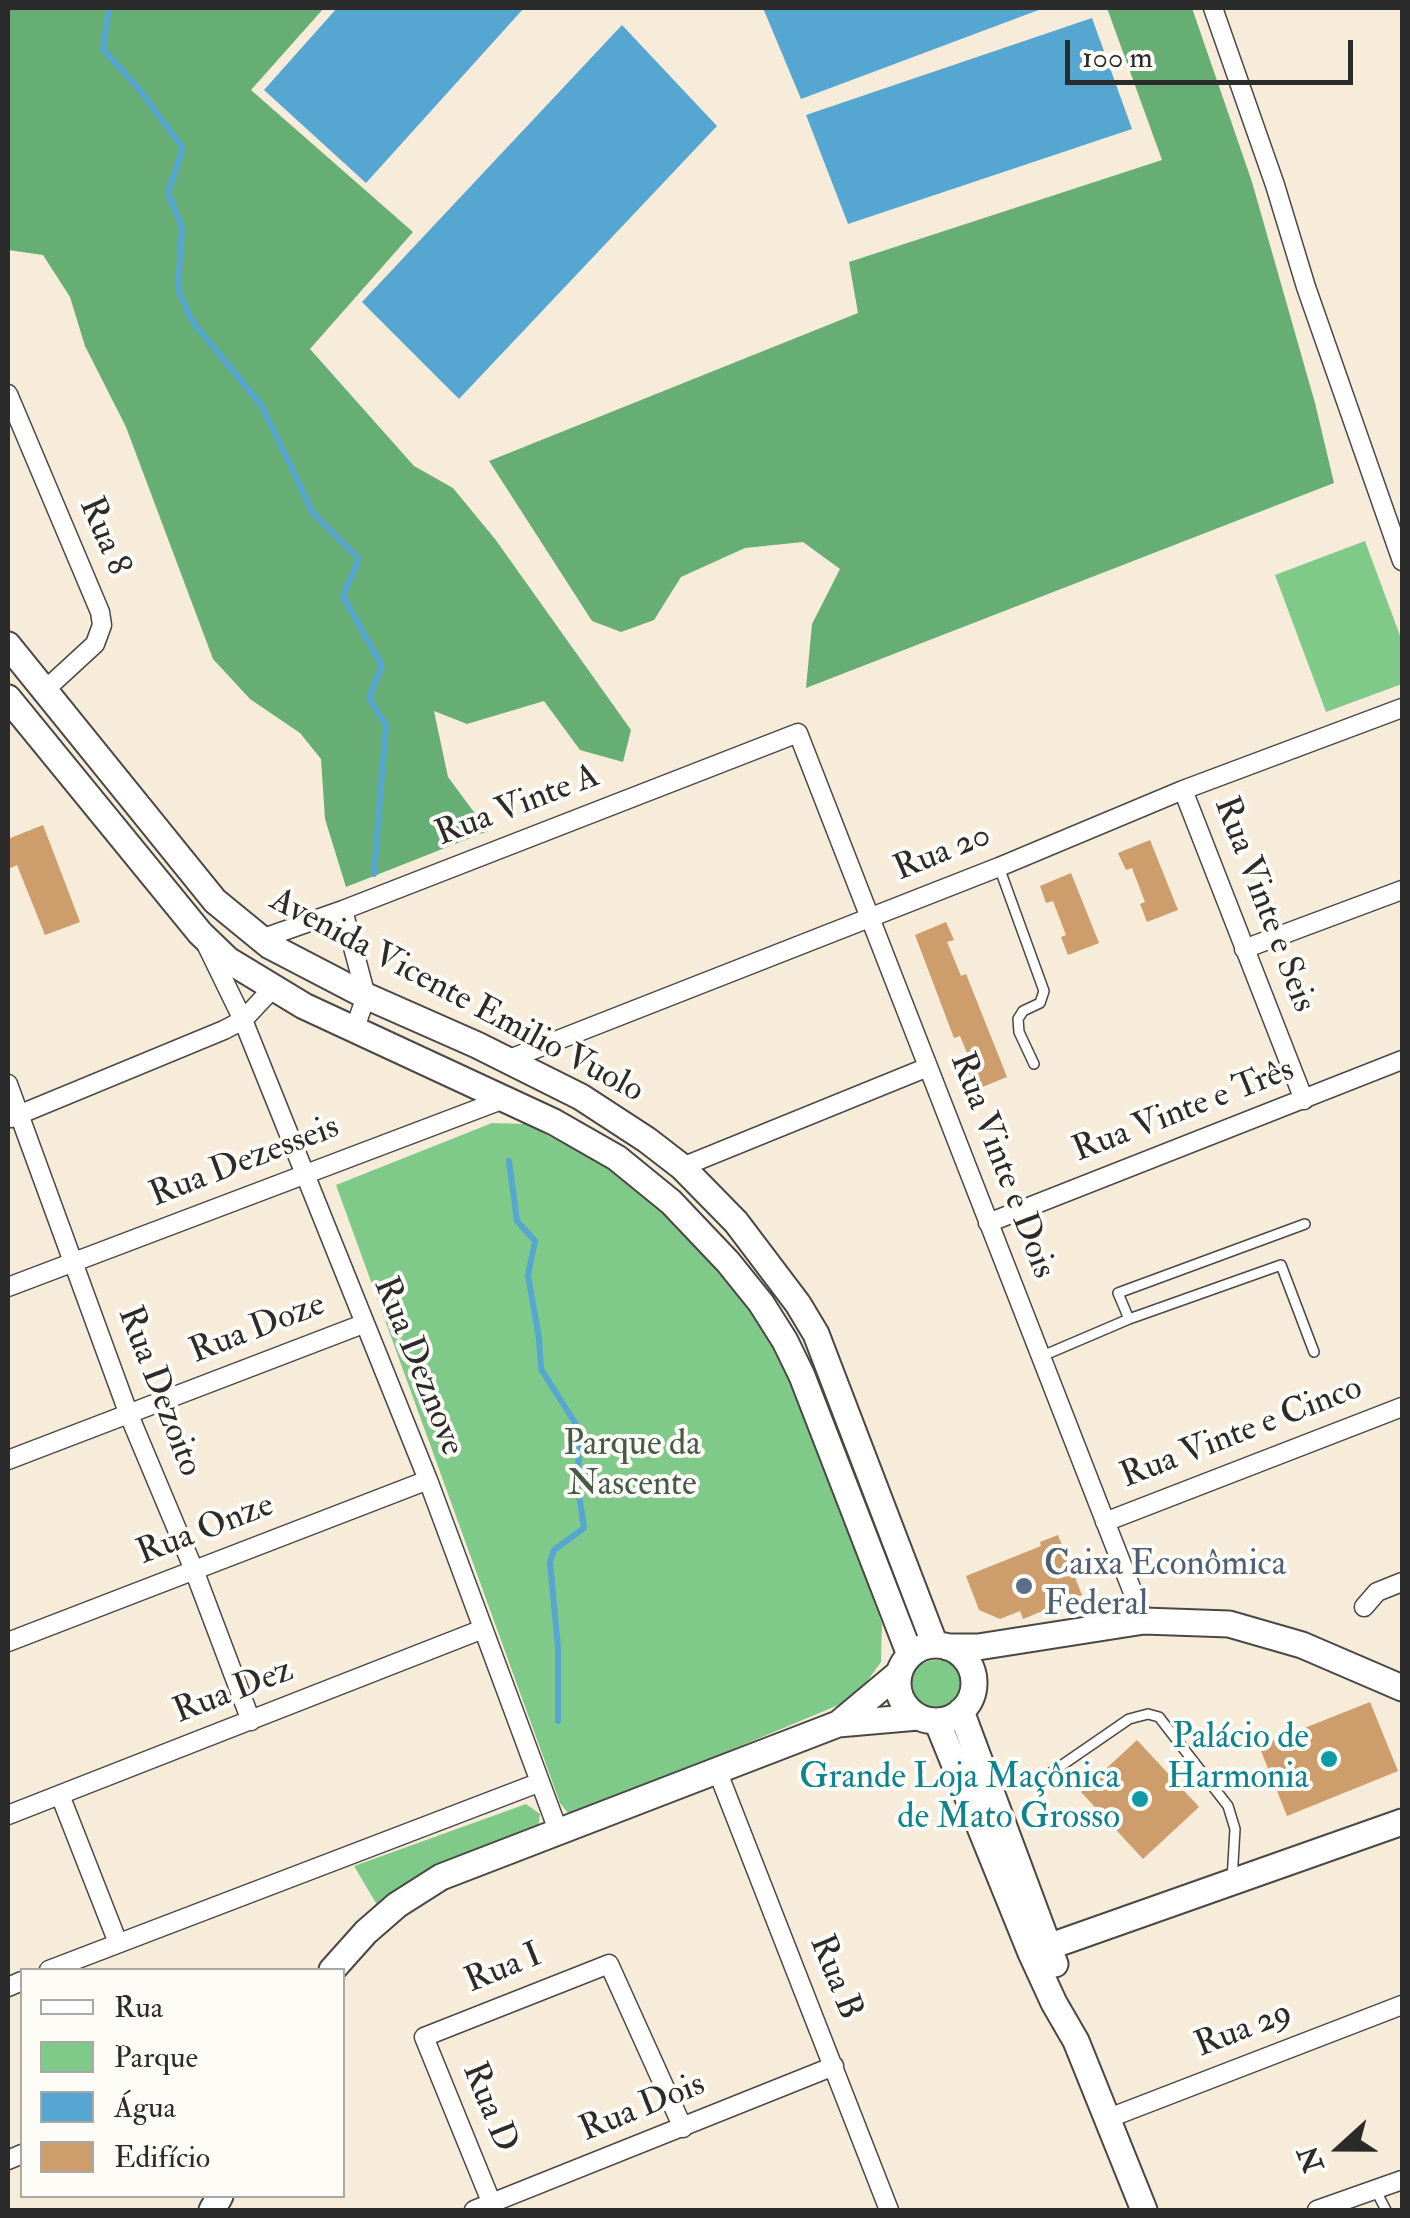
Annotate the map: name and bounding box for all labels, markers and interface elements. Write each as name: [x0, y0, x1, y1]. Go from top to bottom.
scale bar: [1070, 20, 1358, 82]
text: 100 m: [1082, 39, 1153, 76]
street label: Rua 8: [68, 492, 138, 582]
street label: Rua Vinte A: [430, 757, 606, 857]
street label: Rua Vinte e Seis: [1203, 791, 1323, 1019]
street label: Rua 20: [889, 816, 997, 892]
street label: Avenida Vicente Emilio Vuolo: [262, 880, 650, 1114]
street label: Rua Vinte e Dois: [939, 1047, 1063, 1285]
street label: Rua Vinte e Três: [1068, 1051, 1300, 1173]
street label: Rua Dezesseis: [144, 1108, 346, 1218]
street label: Rua Deznove: [362, 1272, 472, 1462]
street label: Rua Doze: [184, 1285, 332, 1375]
street label: Rua Dezoito: [106, 1301, 210, 1483]
street label: Rua Vinte e Cinco: [1115, 1369, 1369, 1499]
park label: Parque da Nascente: [563, 1425, 701, 1507]
street label: Rua Onze: [132, 1486, 280, 1576]
place label: Caixa Econômica Federal: [1044, 1545, 1286, 1627]
marker: Caixa Econômica Federal: [1013, 1575, 1035, 1597]
street label: Rua Dez: [168, 1651, 300, 1735]
place label: Palácio de Harmonia: [1167, 1718, 1309, 1800]
marker: Palácio de Harmonia: [1318, 1748, 1340, 1770]
place label: Grande Loja Maçônica de Mato Grosso: [799, 1758, 1120, 1840]
marker: Grande Loja Maçônica de Mato Grosso: [1129, 1788, 1151, 1810]
street label: Rua B: [798, 1930, 870, 2026]
street label: Rua I: [460, 1936, 548, 2004]
legend: [20, 1968, 345, 2198]
text: Rua: [114, 1989, 163, 2026]
street label: Rua 29: [1190, 1993, 1298, 2069]
text: Parque: [114, 2039, 198, 2076]
street label: Rua D: [451, 2057, 525, 2159]
street label: Rua Dois: [574, 2065, 712, 2153]
text: Água: [114, 2089, 176, 2126]
north arrow: [1290, 2098, 1390, 2198]
text: Edifício: [114, 2139, 210, 2176]
text: N: [1291, 2141, 1332, 2177]

